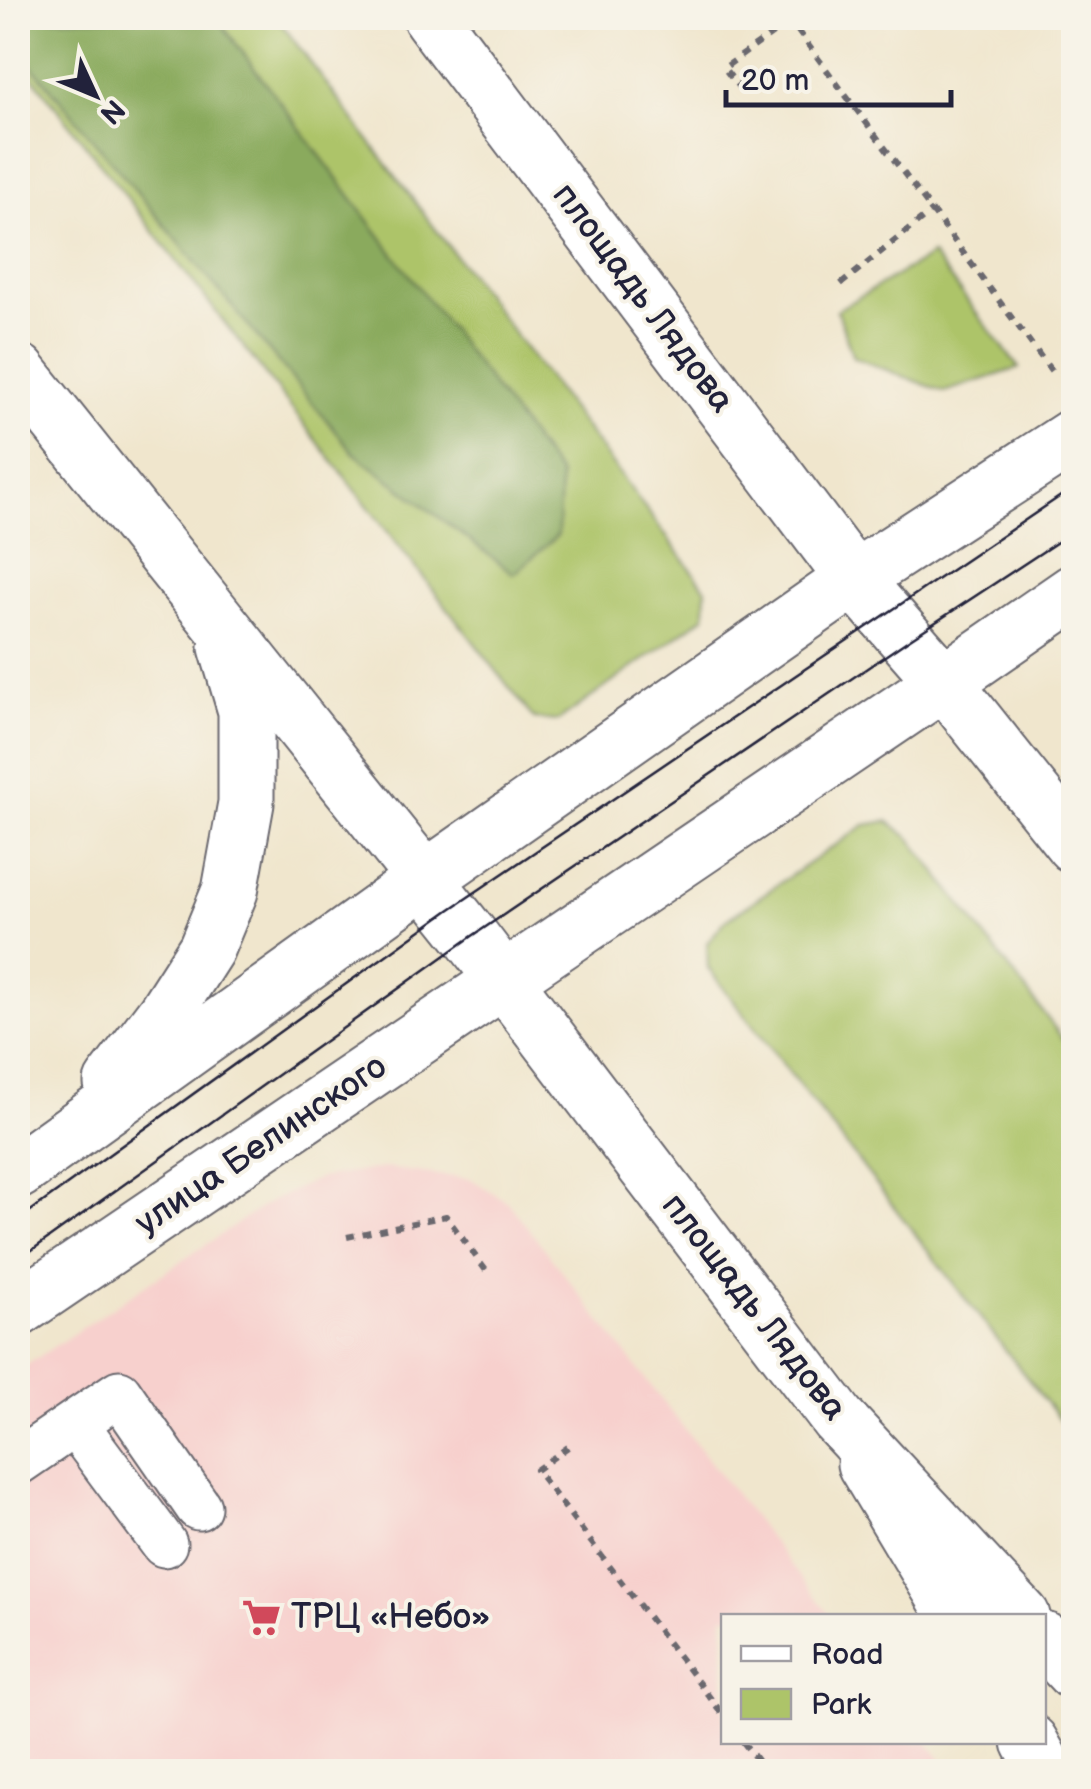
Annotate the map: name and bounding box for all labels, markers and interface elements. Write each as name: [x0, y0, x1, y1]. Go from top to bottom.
north arrow: [45, 45, 145, 145]
scale bar: [726, 45, 951, 107]
text: 20 m: [741, 63, 809, 99]
text: N: [93, 92, 131, 130]
street label: площадь Лядова: [543, 175, 743, 421]
street label: улица Белинского: [127, 1045, 395, 1245]
street label: площадь Лядова: [652, 1185, 856, 1429]
supermarket icon: ТРЦ «Небо»: [240, 1596, 282, 1638]
place label: ТРЦ «Небо»: [291, 1596, 491, 1639]
legend: [721, 1614, 1046, 1744]
text: Road: [811, 1637, 884, 1673]
text: Park: [811, 1687, 871, 1723]

